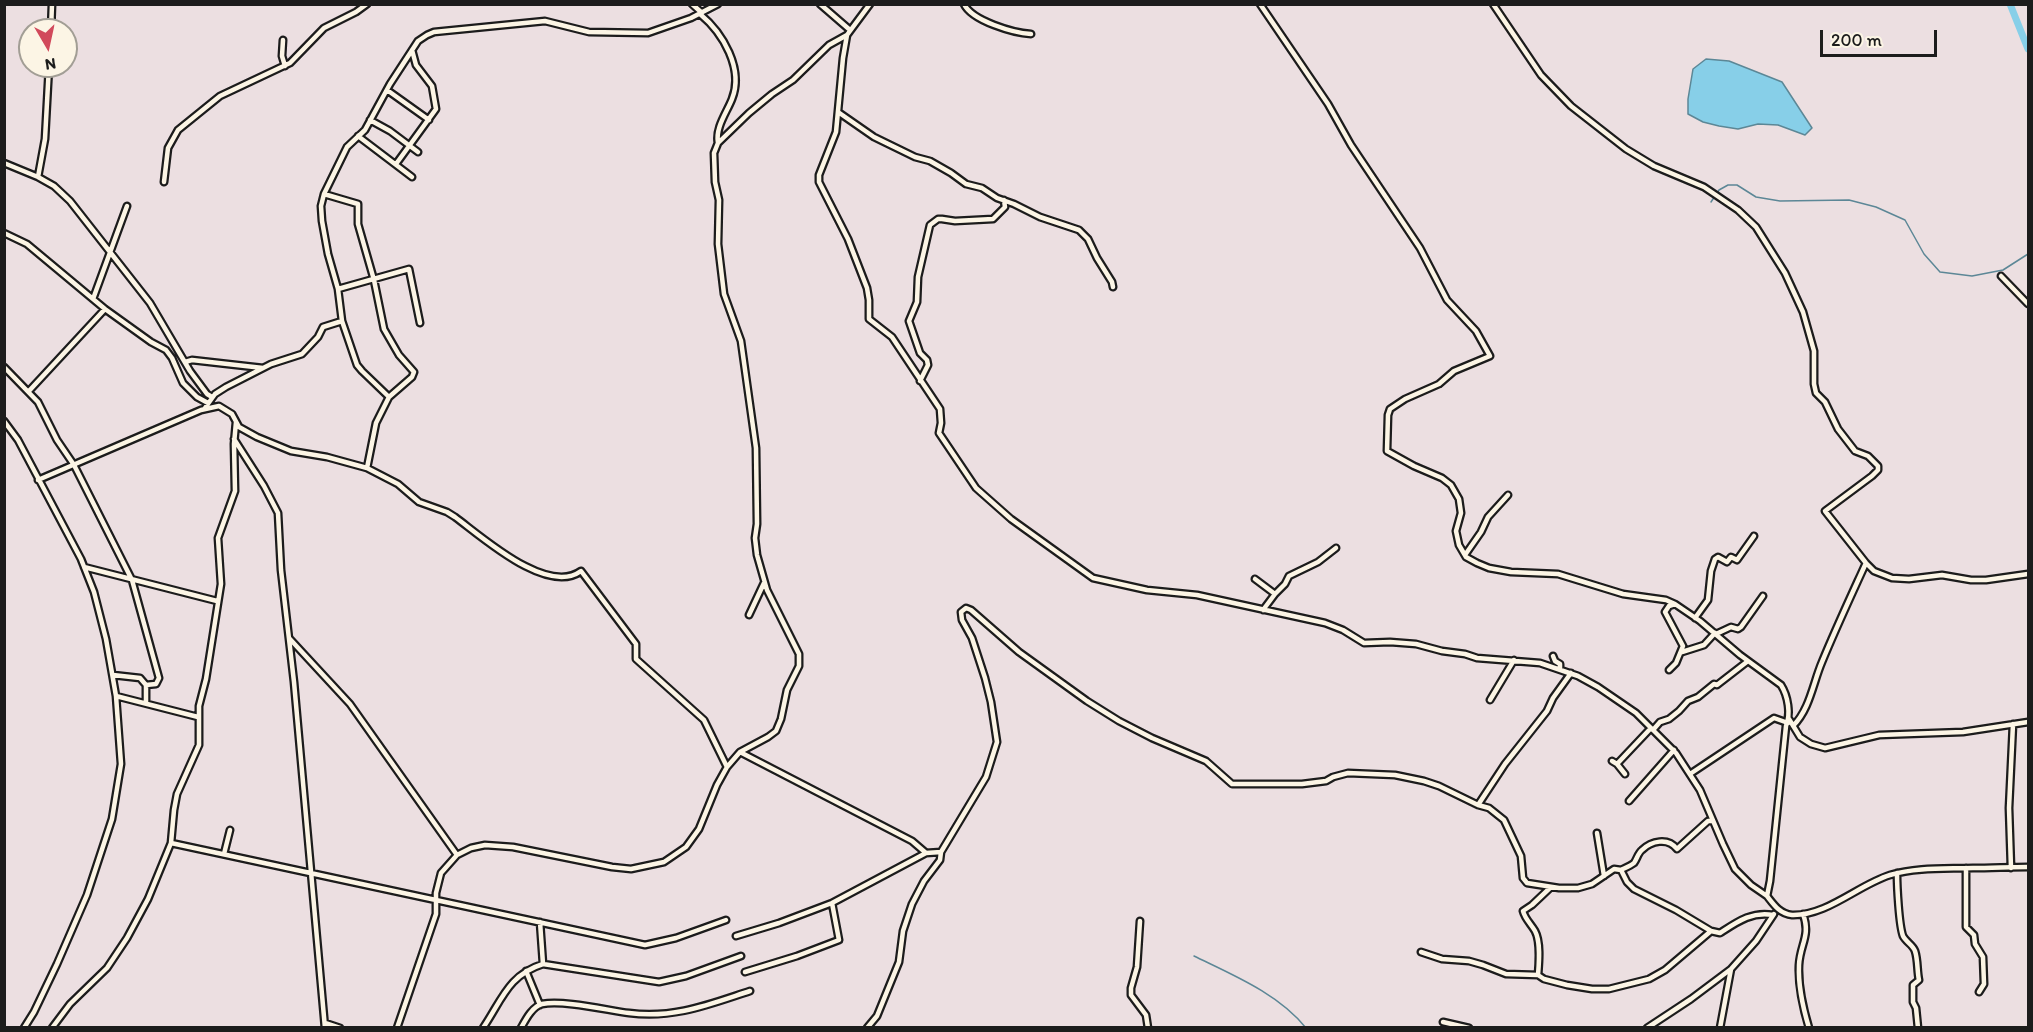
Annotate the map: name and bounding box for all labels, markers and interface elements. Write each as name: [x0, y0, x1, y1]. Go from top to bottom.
north arrow: [18, 18, 78, 78]
scale bar: [1823, 18, 1940, 56]
text: 200 m: [1831, 29, 1882, 51]
text: N: [44, 54, 57, 75]

